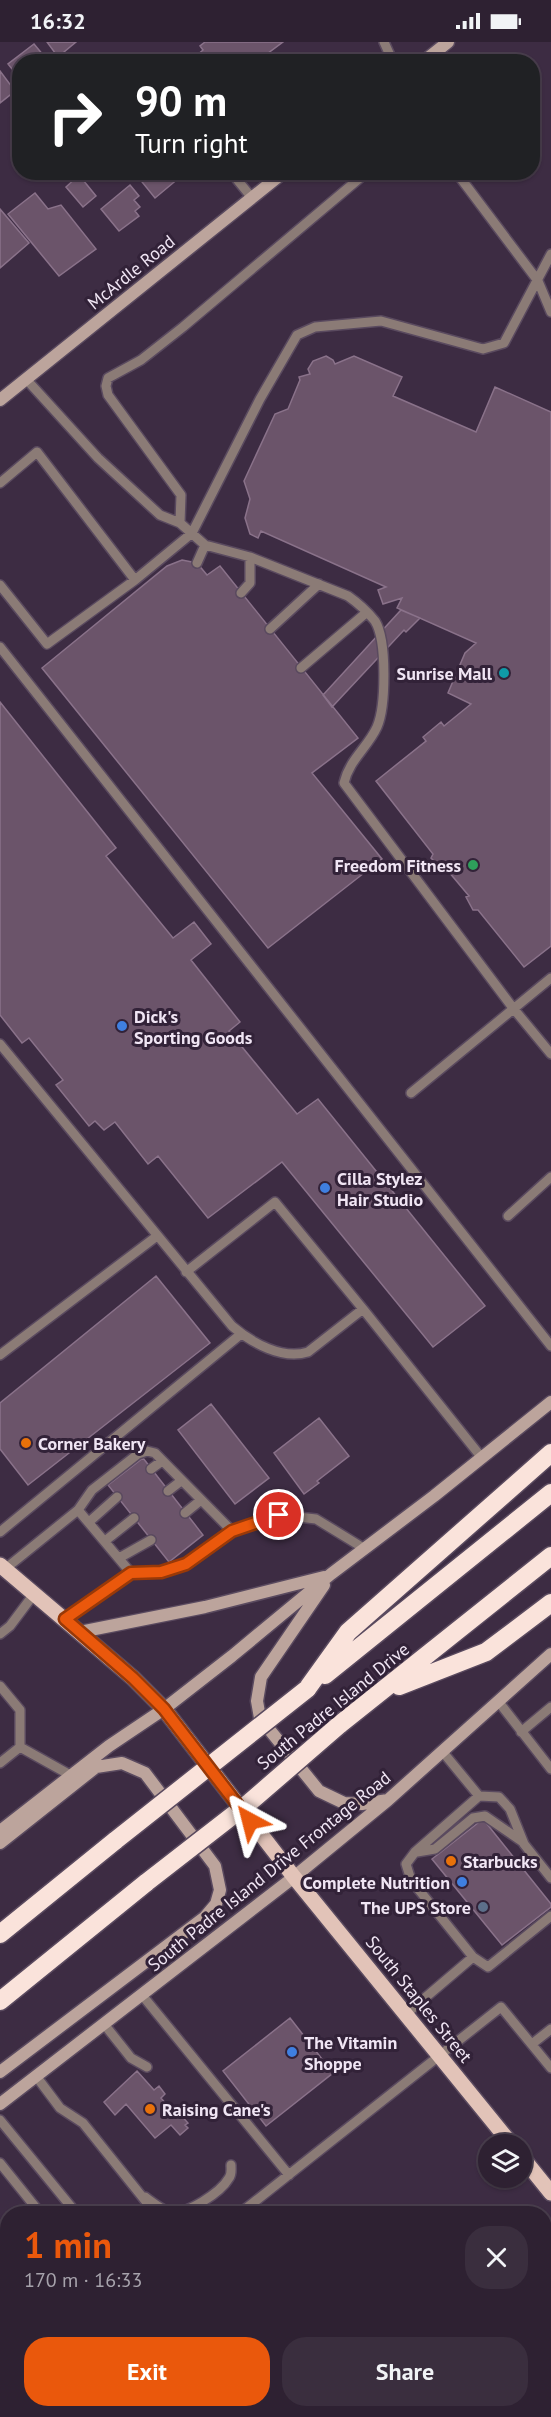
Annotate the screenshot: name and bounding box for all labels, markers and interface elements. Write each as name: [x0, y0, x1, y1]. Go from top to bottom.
text: 16:32: [30, 7, 86, 35]
text: 90 m: [135, 73, 227, 128]
icon: right: [36, 78, 114, 156]
text: Turn right: [135, 126, 248, 160]
street label: McArdle Road: [83, 230, 179, 314]
place label: Sunrise Mall: [397, 662, 493, 685]
marker: Sunrise Mall: [497, 666, 511, 680]
place label: Freedom Fitness: [335, 854, 461, 877]
marker: Freedom Fitness: [466, 858, 480, 872]
place label: Dick's Sporting Goods: [134, 1005, 253, 1049]
marker: Dick's Sporting Goods: [115, 1019, 129, 1033]
place label: Cilla Stylez Hair Studio: [337, 1167, 423, 1211]
marker: Cilla Stylez Hair Studio: [318, 1181, 332, 1195]
place label: Corner Bakery: [38, 1432, 146, 1455]
marker: Corner Bakery: [19, 1436, 33, 1450]
pin: [253, 1489, 304, 1540]
icon: arrive: [262, 1498, 295, 1531]
street label: South Padre Island Drive: [252, 1637, 414, 1775]
street label: South Padre Island Drive Frontage Road: [143, 1766, 395, 1976]
position arrow: [218, 1789, 282, 1853]
place label: Starbucks: [463, 1850, 538, 1873]
marker: Starbucks: [444, 1854, 458, 1868]
place label: Complete Nutrition: [303, 1871, 450, 1894]
marker: Complete Nutrition: [455, 1875, 469, 1889]
place label: The UPS Store: [361, 1896, 471, 1919]
marker: The UPS Store: [476, 1900, 490, 1914]
street label: South Staples Street: [361, 1931, 477, 2067]
place label: The Vitamin Shoppe: [304, 2031, 397, 2075]
marker: The Vitamin Shoppe: [285, 2045, 299, 2059]
place label: Raising Cane's: [162, 2098, 271, 2121]
marker: Raising Cane's: [143, 2102, 157, 2116]
map controls: [478, 2134, 532, 2188]
button: layers: [478, 2134, 532, 2188]
text: 1 min: [24, 2221, 112, 2268]
button: close: [465, 2226, 528, 2289]
text: 170 m · 16:33: [24, 2267, 142, 2293]
button: Exit: [24, 2337, 270, 2406]
button: Share: [282, 2337, 528, 2406]

